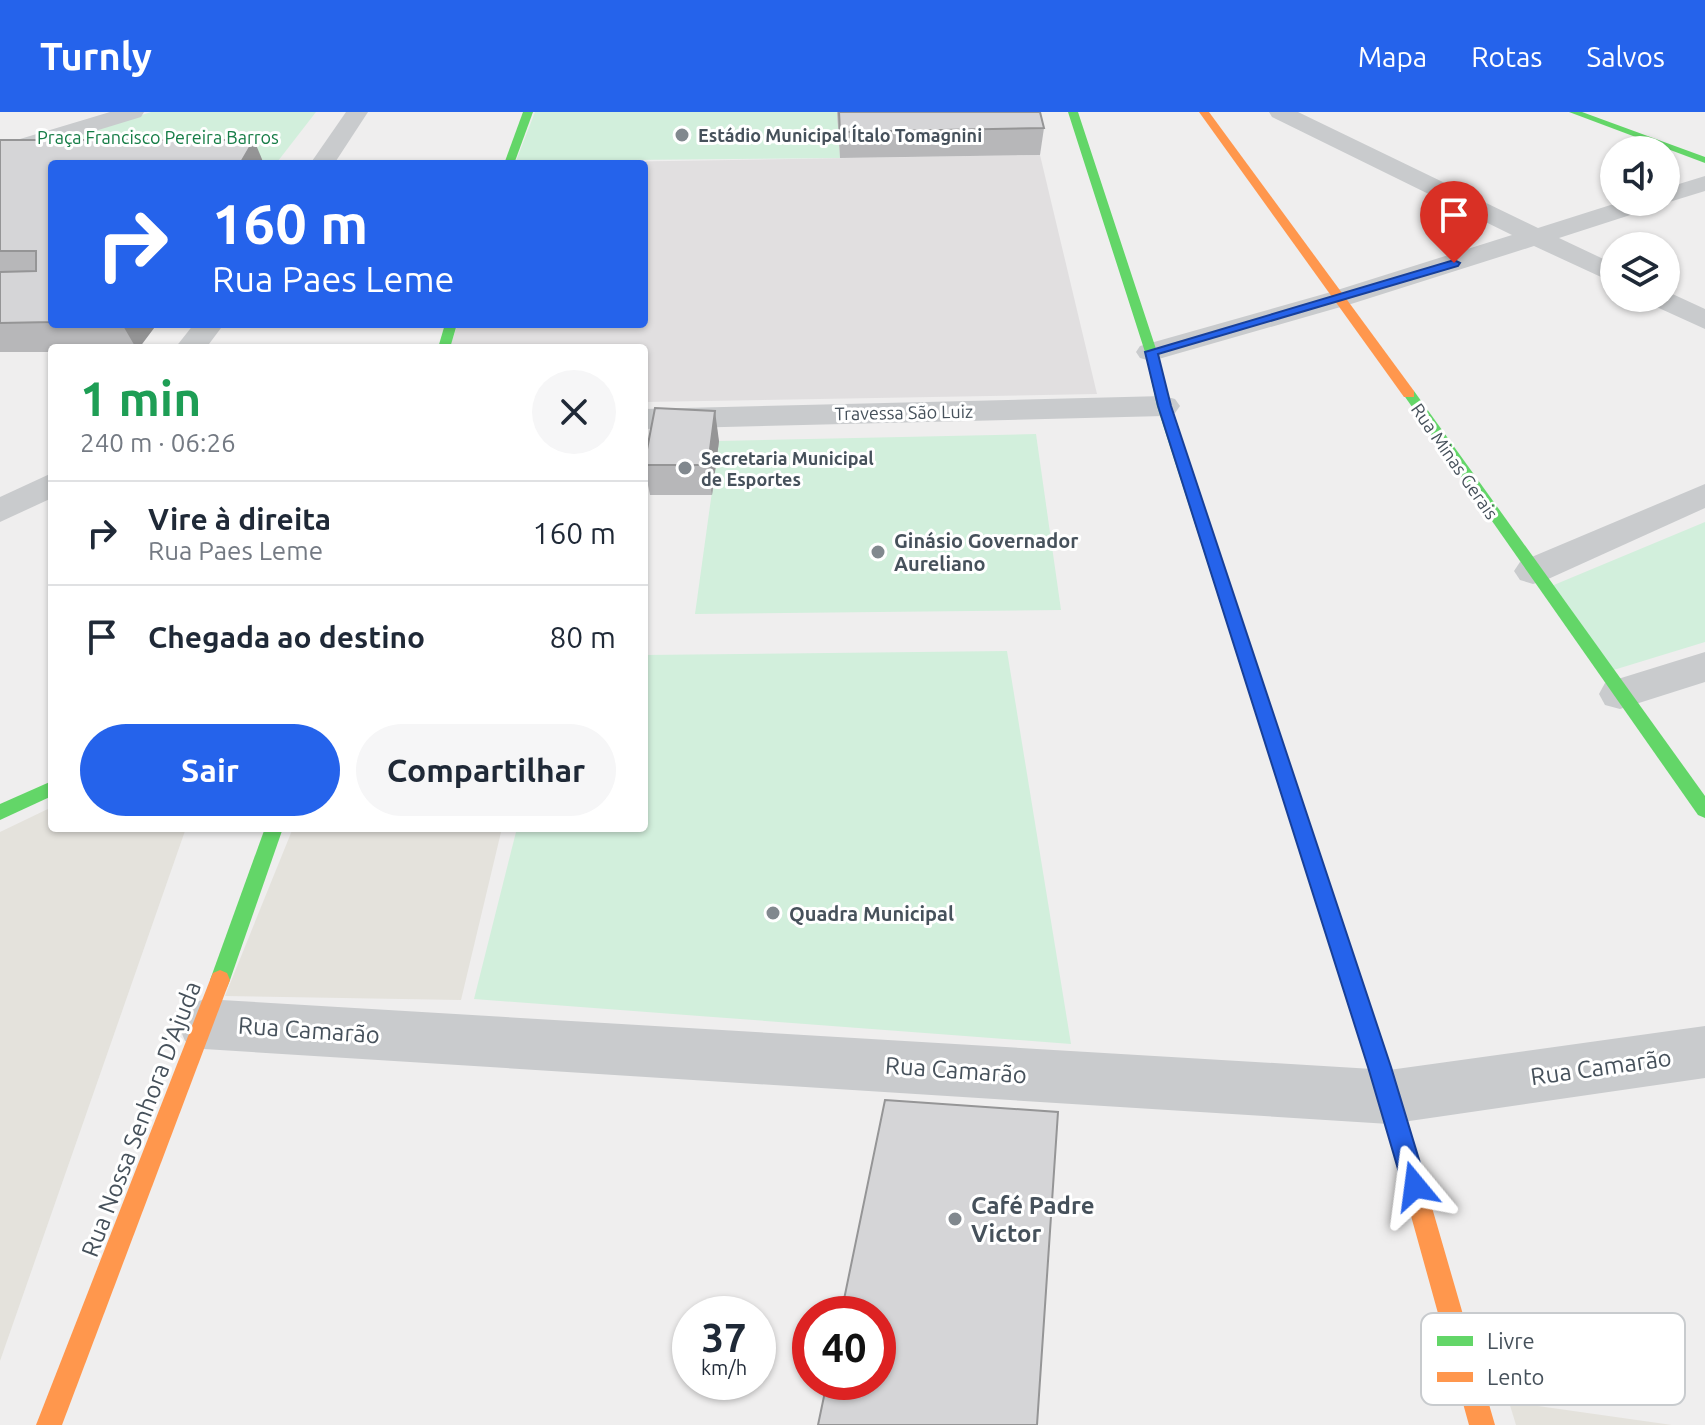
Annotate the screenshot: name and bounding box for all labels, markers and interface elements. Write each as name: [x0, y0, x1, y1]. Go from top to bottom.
text: Turnly: [40, 35, 152, 77]
text: Mapa: [1358, 41, 1427, 72]
text: Rotas: [1471, 41, 1542, 72]
text: Salvos: [1586, 41, 1665, 72]
place label: Estádio Municipal Ítalo Tomagnini: [698, 124, 982, 145]
marker: Estádio Municipal Ítalo Tomagnini: [673, 126, 691, 144]
park label: Praça Francisco Pereira Barros: [37, 127, 279, 147]
map controls: [1600, 136, 1680, 312]
button: sound: [1600, 136, 1680, 216]
pin: [1420, 181, 1488, 263]
icon: right: [80, 192, 184, 296]
text: 160 m: [212, 192, 368, 255]
icon: arrive: [1432, 193, 1476, 237]
button: layers: [1600, 232, 1680, 312]
text: Rua Paes Leme: [212, 258, 454, 299]
button: close: [532, 370, 616, 454]
text: 1 min: [80, 371, 201, 425]
street label: Rua Minas Gerais: [1408, 399, 1502, 523]
street label: Travessa São Luiz: [835, 401, 973, 423]
text: 240 m · 06:26: [80, 428, 236, 457]
place label: Secretaria Municipal de Esportes: [701, 448, 874, 489]
marker: Secretaria Municipal de Esportes: [676, 459, 694, 477]
text: Vire à direita: [148, 502, 331, 536]
icon: right: [80, 511, 124, 555]
text: 160 m: [532, 516, 616, 550]
place label: Ginásio Governador Aureliano: [894, 529, 1079, 575]
text: Rua Paes Leme: [148, 536, 323, 565]
marker: Ginásio Governador Aureliano: [869, 543, 887, 561]
icon: arrive: [80, 615, 124, 659]
text: Chegada ao destino: [148, 620, 425, 654]
text: 80 m: [549, 620, 616, 654]
button: Sair: [80, 724, 340, 816]
button: Compartilhar: [356, 724, 616, 816]
place label: Quadra Municipal: [789, 902, 954, 925]
marker: Quadra Municipal: [764, 904, 782, 922]
street label: Rua Nossa Senhora D'Ajuda: [76, 977, 206, 1261]
street label: Rua Camarão: [237, 1012, 381, 1048]
street label: Rua Camarão: [1529, 1044, 1673, 1090]
street label: Rua Camarão: [884, 1052, 1028, 1088]
position arrow: [1373, 1144, 1457, 1228]
place label: Café Padre Victor: [971, 1192, 1095, 1247]
marker: Café Padre Victor: [946, 1210, 964, 1228]
speed limit sign: 40: [792, 1296, 896, 1400]
legend: [1421, 1313, 1685, 1405]
text: 37: [701, 1315, 747, 1360]
text: Livre: [1487, 1328, 1535, 1353]
text: km/h: [701, 1356, 747, 1379]
text: Lento: [1487, 1364, 1544, 1389]

